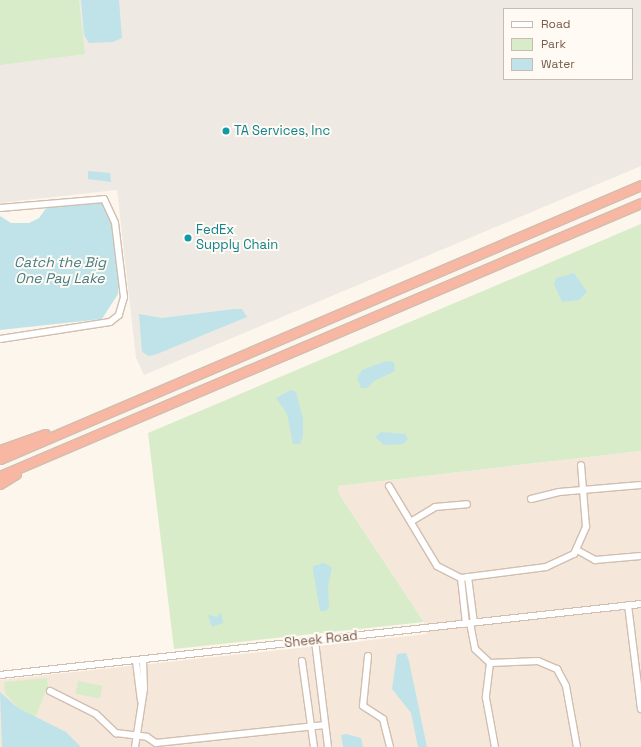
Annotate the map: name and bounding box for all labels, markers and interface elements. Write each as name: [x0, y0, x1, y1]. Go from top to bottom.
legend: [503, 8, 633, 80]
text: Road: [541, 16, 570, 32]
text: Park: [541, 36, 566, 52]
text: Water: [541, 56, 575, 72]
place label: TA Services, Inc: [234, 123, 331, 139]
marker: TA Services, Inc: [221, 126, 231, 136]
place label: FedEx Supply Chain: [196, 223, 278, 254]
marker: FedEx Supply Chain: [183, 233, 193, 243]
water label: Catch the Big One Pay Lake: [14, 254, 106, 286]
street label: Sheek Road: [284, 628, 358, 652]

